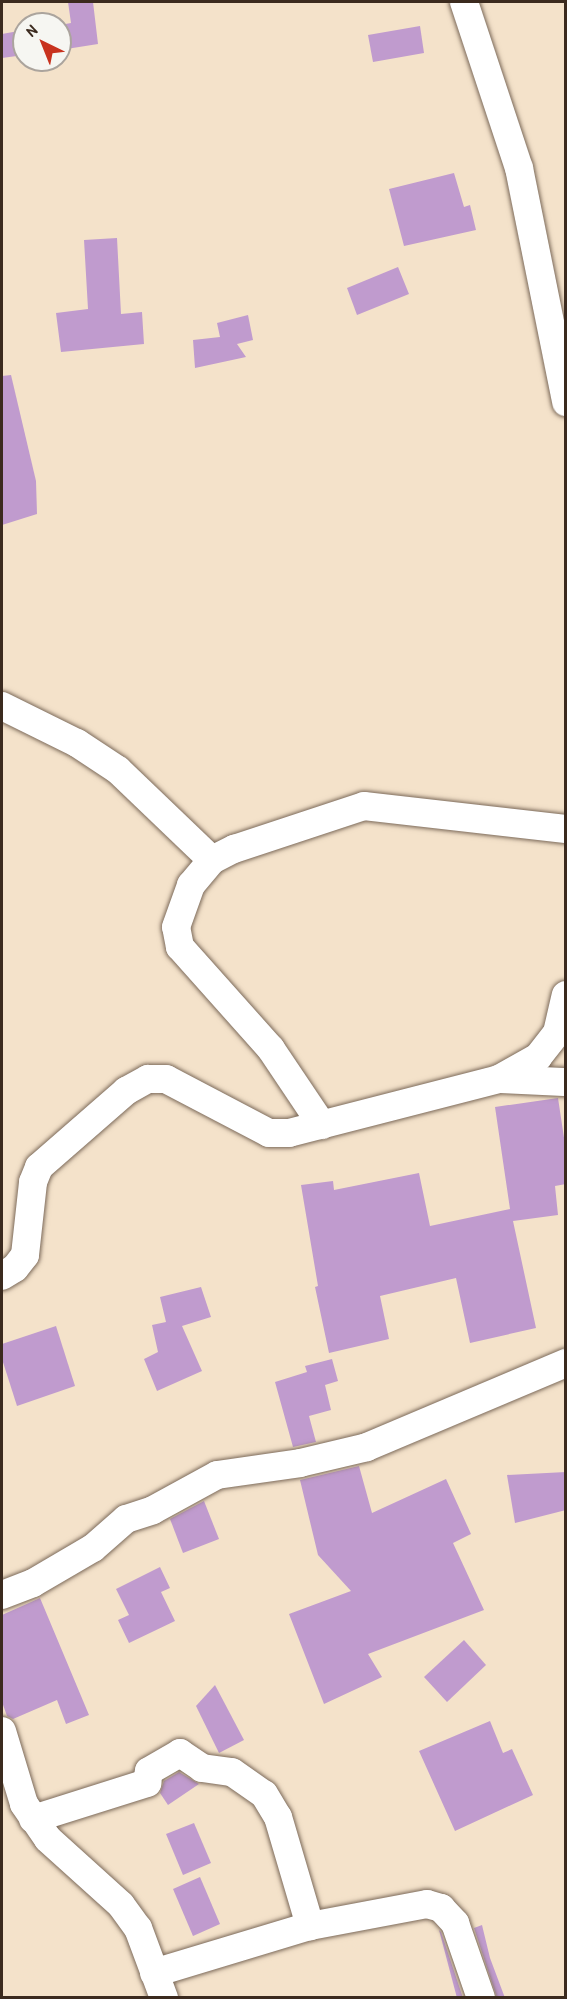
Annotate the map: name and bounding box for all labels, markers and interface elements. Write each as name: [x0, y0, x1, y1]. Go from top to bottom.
north arrow: [12, 12, 72, 72]
text: N: [20, 19, 42, 41]

